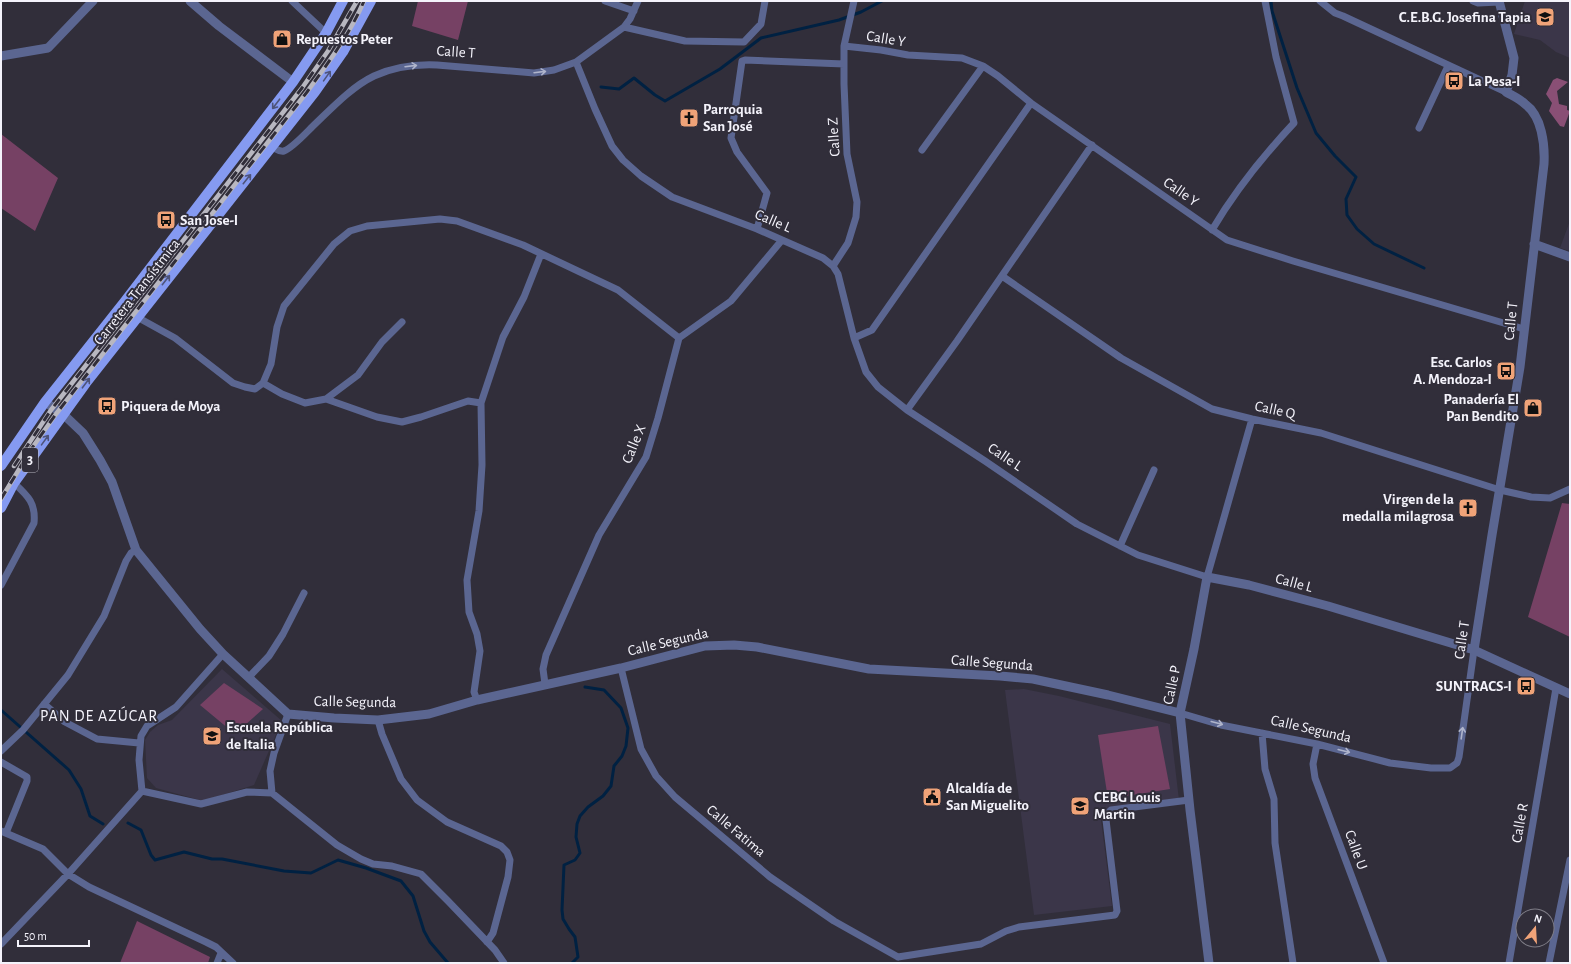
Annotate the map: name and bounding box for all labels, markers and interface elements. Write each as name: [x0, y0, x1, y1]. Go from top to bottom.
school or university icon: C.E.B.G. Josefina Tapia: [1534, 6, 1556, 28]
place label: C.E.B.G. Josefina Tapia: [1399, 10, 1531, 25]
shop icon: Repuestos Peter: [271, 28, 293, 50]
street label: Calle Y: [865, 29, 907, 50]
place label: Repuestos Peter: [296, 32, 393, 47]
street label: Calle T: [436, 43, 477, 61]
one-way arrow: [404, 62, 417, 70]
one-way arrow: [533, 68, 546, 76]
bus stop icon: La Pesa-I: [1443, 70, 1465, 92]
one-way arrow: [323, 71, 331, 82]
place label: La Pesa-I: [1468, 74, 1520, 89]
one-way arrow: [272, 98, 281, 109]
place label: Parroquia San José: [703, 102, 763, 134]
church icon: Parroquia San José: [678, 107, 700, 129]
street label: Calle Z: [825, 117, 843, 157]
one-way arrow: [243, 173, 251, 184]
street label: Calle Y: [1161, 175, 1202, 210]
street label: Calle L: [753, 207, 794, 236]
bus stop icon: San Jose-I: [155, 209, 177, 231]
place label: San Jose-I: [180, 213, 238, 228]
street label: Carretera Transístmica: [91, 236, 183, 348]
one-way arrow: [162, 275, 170, 286]
street label: Calle T: [1502, 300, 1521, 341]
place label: Esc. Carlos A. Mendoza-I: [1413, 355, 1492, 387]
bus stop icon: Esc. Carlos A. Mendoza-I: [1495, 360, 1517, 382]
one-way arrow: [82, 377, 90, 388]
place label: Panadería El Pan Bendito: [1443, 392, 1519, 424]
bus stop icon: Piquera de Moya: [96, 395, 118, 417]
shop icon: Panadería El Pan Bendito: [1522, 397, 1544, 419]
street label: Calle Q: [1253, 398, 1298, 422]
place label: Piquera de Moya: [121, 399, 220, 414]
street label: Calle X: [619, 422, 649, 466]
one-way arrow: [41, 435, 49, 446]
street label: Calle L: [985, 440, 1025, 474]
road number: 3: [22, 448, 38, 472]
place label: Virgen de la medalla milagrosa: [1342, 492, 1454, 524]
church icon: Virgen de la medalla milagrosa: [1457, 497, 1479, 519]
street label: Calle L: [1274, 571, 1315, 595]
street label: Calle T: [1452, 619, 1472, 660]
street label: Calle Segunda: [626, 625, 710, 659]
street label: Calle Segunda: [950, 653, 1034, 673]
street label: Calle P: [1161, 664, 1183, 706]
bus stop icon: SUNTRACS-I: [1515, 675, 1537, 697]
place label: SUNTRACS-I: [1436, 679, 1512, 694]
street label: Calle Segunda: [314, 694, 396, 710]
district label: PAN DE AZÚCAR: [40, 706, 158, 724]
street label: Calle Segunda: [1269, 712, 1353, 746]
place label: Escuela República de Italia: [226, 720, 333, 752]
one-way arrow: [1211, 720, 1224, 728]
school or university icon: Escuela República de Italia: [201, 725, 223, 747]
one-way arrow: [1458, 727, 1466, 740]
one-way arrow: [1338, 748, 1351, 755]
place label: Alcaldía de San Miguelito: [946, 781, 1029, 813]
public building icon: Alcaldía de San Miguelito: [921, 786, 943, 808]
place label: CEBG Louis Martin: [1094, 790, 1161, 822]
school or university icon: CEBG Louis Martin: [1069, 795, 1091, 817]
street label: Calle Fatima: [704, 802, 768, 860]
street label: Calle R: [1509, 802, 1531, 844]
street label: Calle U: [1342, 828, 1370, 872]
north arrow: [1515, 908, 1555, 948]
text: N: [1533, 913, 1543, 925]
scale bar: [18, 922, 89, 948]
text: 50 m: [24, 930, 47, 942]

